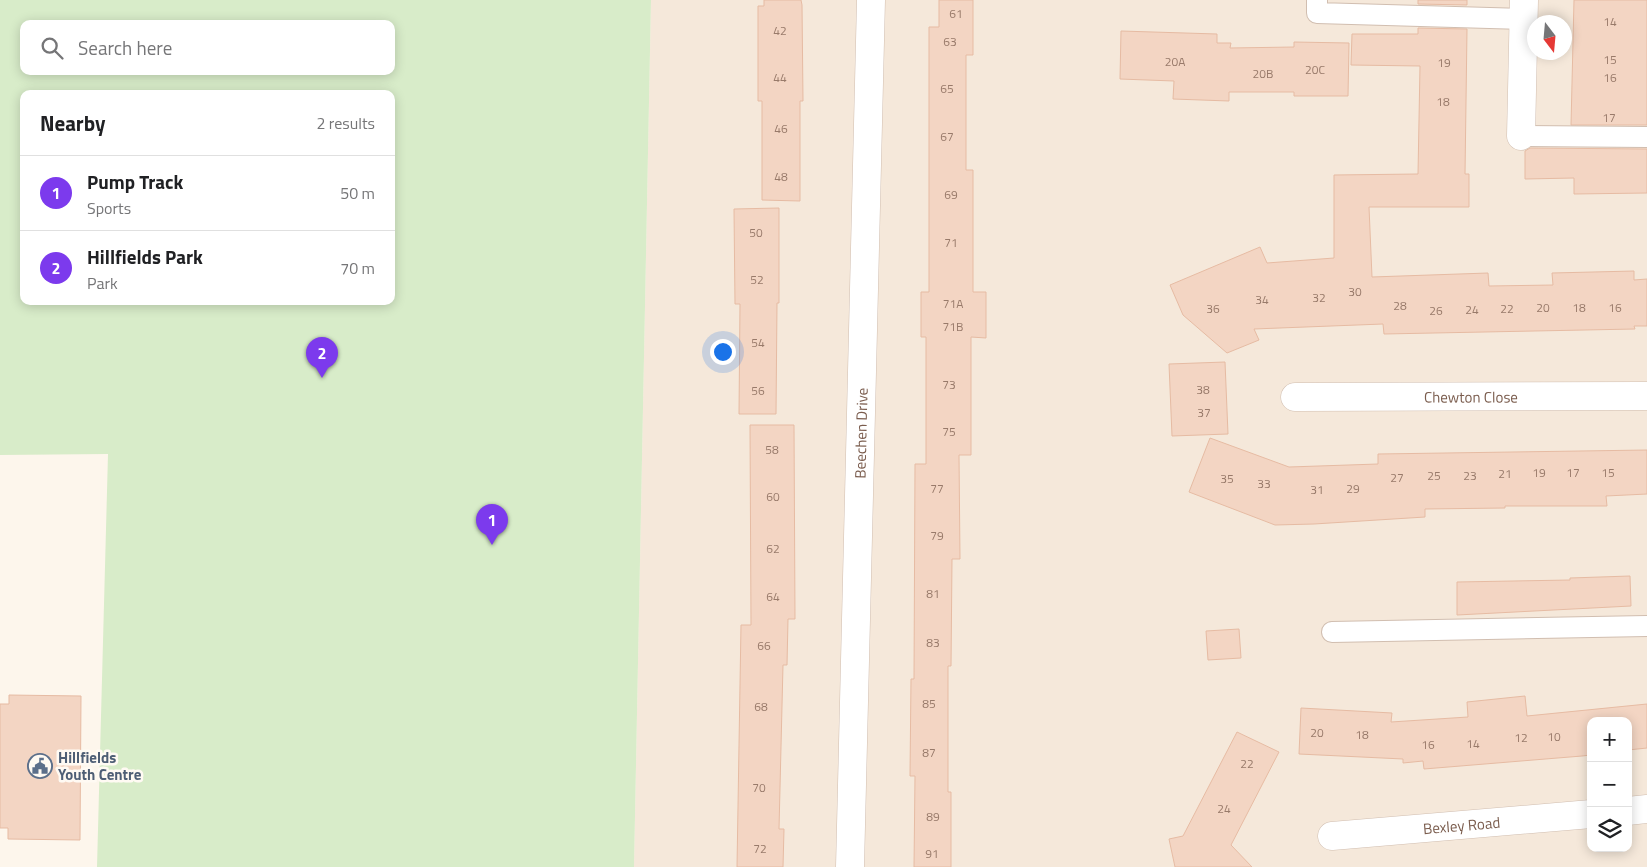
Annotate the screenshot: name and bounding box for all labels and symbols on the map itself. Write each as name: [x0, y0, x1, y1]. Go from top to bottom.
house number: 61: [949, 4, 963, 23]
house number: 14: [1603, 12, 1617, 31]
north arrow: [1527, 15, 1572, 60]
house number: 42: [773, 21, 787, 40]
house number: 63: [943, 32, 957, 51]
house number: 15: [1603, 50, 1617, 69]
house number: 20A: [1165, 52, 1185, 71]
house number: 19: [1437, 53, 1451, 72]
house number: 20C: [1305, 60, 1325, 79]
house number: 20B: [1253, 64, 1273, 83]
house number: 44: [773, 68, 787, 87]
house number: 16: [1603, 68, 1617, 87]
house number: 65: [940, 79, 954, 98]
house number: 18: [1436, 92, 1450, 111]
house number: 17: [1602, 108, 1616, 127]
house number: 46: [774, 119, 788, 138]
house number: 67: [940, 127, 954, 146]
house number: 48: [774, 167, 788, 186]
house number: 69: [944, 185, 958, 204]
house number: 50: [749, 223, 763, 242]
house number: 71: [944, 233, 958, 252]
house number: 52: [750, 270, 764, 289]
house number: 30: [1348, 282, 1362, 301]
house number: 32: [1312, 288, 1326, 307]
house number: 34: [1255, 290, 1269, 309]
house number: 71A: [943, 294, 963, 313]
house number: 28: [1393, 296, 1407, 315]
house number: 20: [1536, 298, 1550, 317]
house number: 18: [1572, 298, 1586, 317]
house number: 16: [1608, 298, 1622, 317]
house number: 36: [1206, 299, 1220, 318]
house number: 22: [1500, 299, 1514, 318]
house number: 24: [1465, 300, 1479, 319]
house number: 26: [1429, 301, 1443, 320]
house number: 71B: [943, 317, 963, 336]
house number: 54: [751, 333, 765, 352]
pin: 2: [306, 337, 338, 378]
your location: [710, 339, 736, 365]
house number: 73: [942, 375, 956, 394]
house number: 38: [1196, 380, 1210, 399]
house number: 56: [751, 381, 765, 400]
street label: Chewton Close: [1424, 385, 1518, 408]
street label: Beechen Drive: [848, 387, 873, 479]
house number: 37: [1197, 403, 1211, 422]
house number: 75: [942, 422, 956, 441]
house number: 58: [765, 440, 779, 459]
house number: 19: [1532, 463, 1546, 482]
house number: 17: [1566, 463, 1580, 482]
house number: 15: [1601, 463, 1615, 482]
house number: 21: [1498, 464, 1512, 483]
house number: 25: [1427, 466, 1441, 485]
house number: 23: [1463, 466, 1477, 485]
house number: 27: [1390, 468, 1404, 487]
house number: 35: [1220, 469, 1234, 488]
house number: 33: [1257, 474, 1271, 493]
house number: 77: [930, 479, 944, 498]
house number: 29: [1346, 479, 1360, 498]
house number: 31: [1310, 480, 1324, 499]
house number: 60: [766, 487, 780, 506]
pin: 1: [476, 504, 508, 545]
house number: 79: [930, 526, 944, 545]
house number: 62: [766, 539, 780, 558]
house number: 81: [926, 584, 940, 603]
house number: 64: [766, 587, 780, 606]
house number: 83: [926, 633, 940, 652]
house number: 66: [757, 636, 771, 655]
house number: 85: [922, 694, 936, 713]
house number: 68: [754, 697, 768, 716]
house number: 20: [1310, 723, 1324, 742]
house number: 18: [1355, 725, 1369, 744]
house number: 10: [1547, 727, 1561, 746]
house number: 12: [1514, 728, 1528, 747]
house number: 14: [1466, 734, 1480, 753]
house number: 16: [1421, 735, 1435, 754]
house number: 87: [922, 743, 936, 762]
place label: Hillfields Youth Centre: [58, 746, 142, 786]
public building icon: Hillfields Youth Centre: [27, 753, 53, 779]
house number: 22: [1240, 754, 1254, 773]
house number: 70: [752, 778, 766, 797]
house number: 24: [1217, 799, 1231, 818]
house number: 89: [926, 807, 940, 826]
street label: Bexley Road: [1422, 810, 1501, 840]
house number: 72: [753, 839, 767, 858]
house number: 91: [925, 844, 939, 863]

